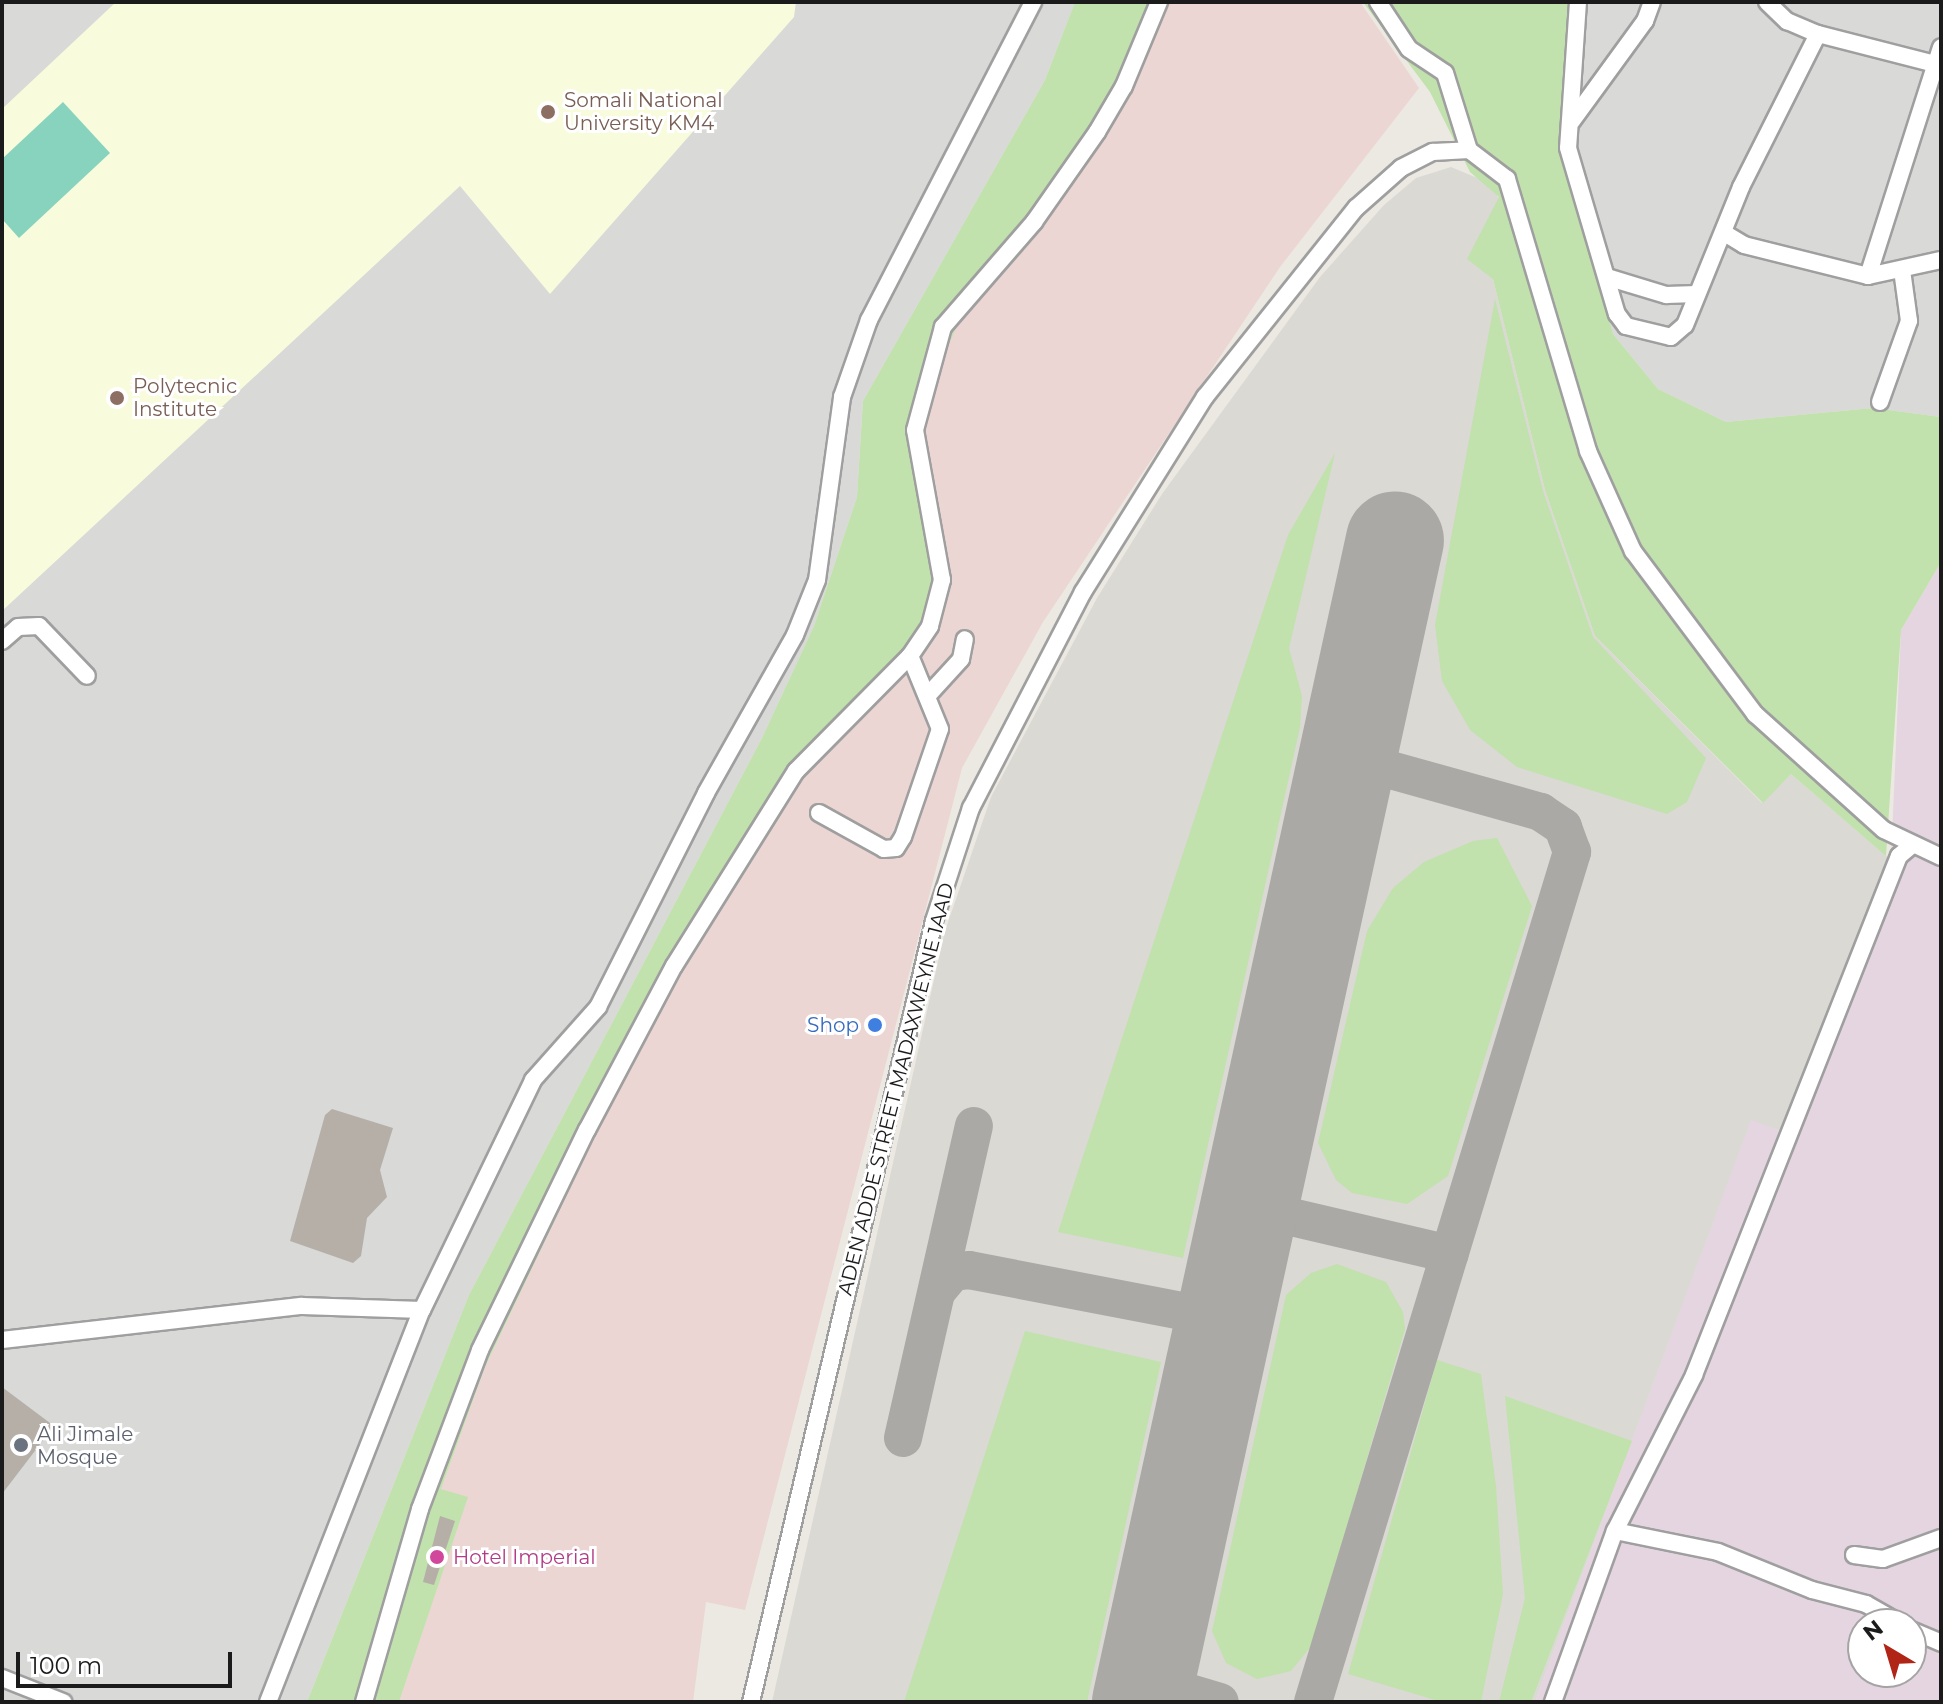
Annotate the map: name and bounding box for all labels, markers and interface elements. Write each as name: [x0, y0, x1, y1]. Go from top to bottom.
place label: Somali National University KM4: [564, 88, 723, 135]
marker: Somali National University KM4: [539, 103, 557, 121]
place label: Polytecnic Institute: [133, 374, 237, 421]
marker: Polytecnic Institute: [108, 389, 126, 407]
street label: ADEN ADDE STREET MADAXWEYNE 1AAD: [833, 880, 959, 1298]
place label: Shop: [807, 1013, 859, 1037]
marker: Shop: [866, 1016, 884, 1034]
place label: Ali Jimale Mosque: [37, 1422, 133, 1469]
marker: Ali Jimale Mosque: [12, 1436, 30, 1454]
place label: Hotel Imperial: [453, 1545, 596, 1569]
marker: Hotel Imperial: [428, 1548, 446, 1566]
north arrow: [1847, 1608, 1927, 1688]
text: N: [1858, 1614, 1888, 1646]
scale bar: [20, 1636, 236, 1686]
text: 100 m: [30, 1651, 102, 1680]

